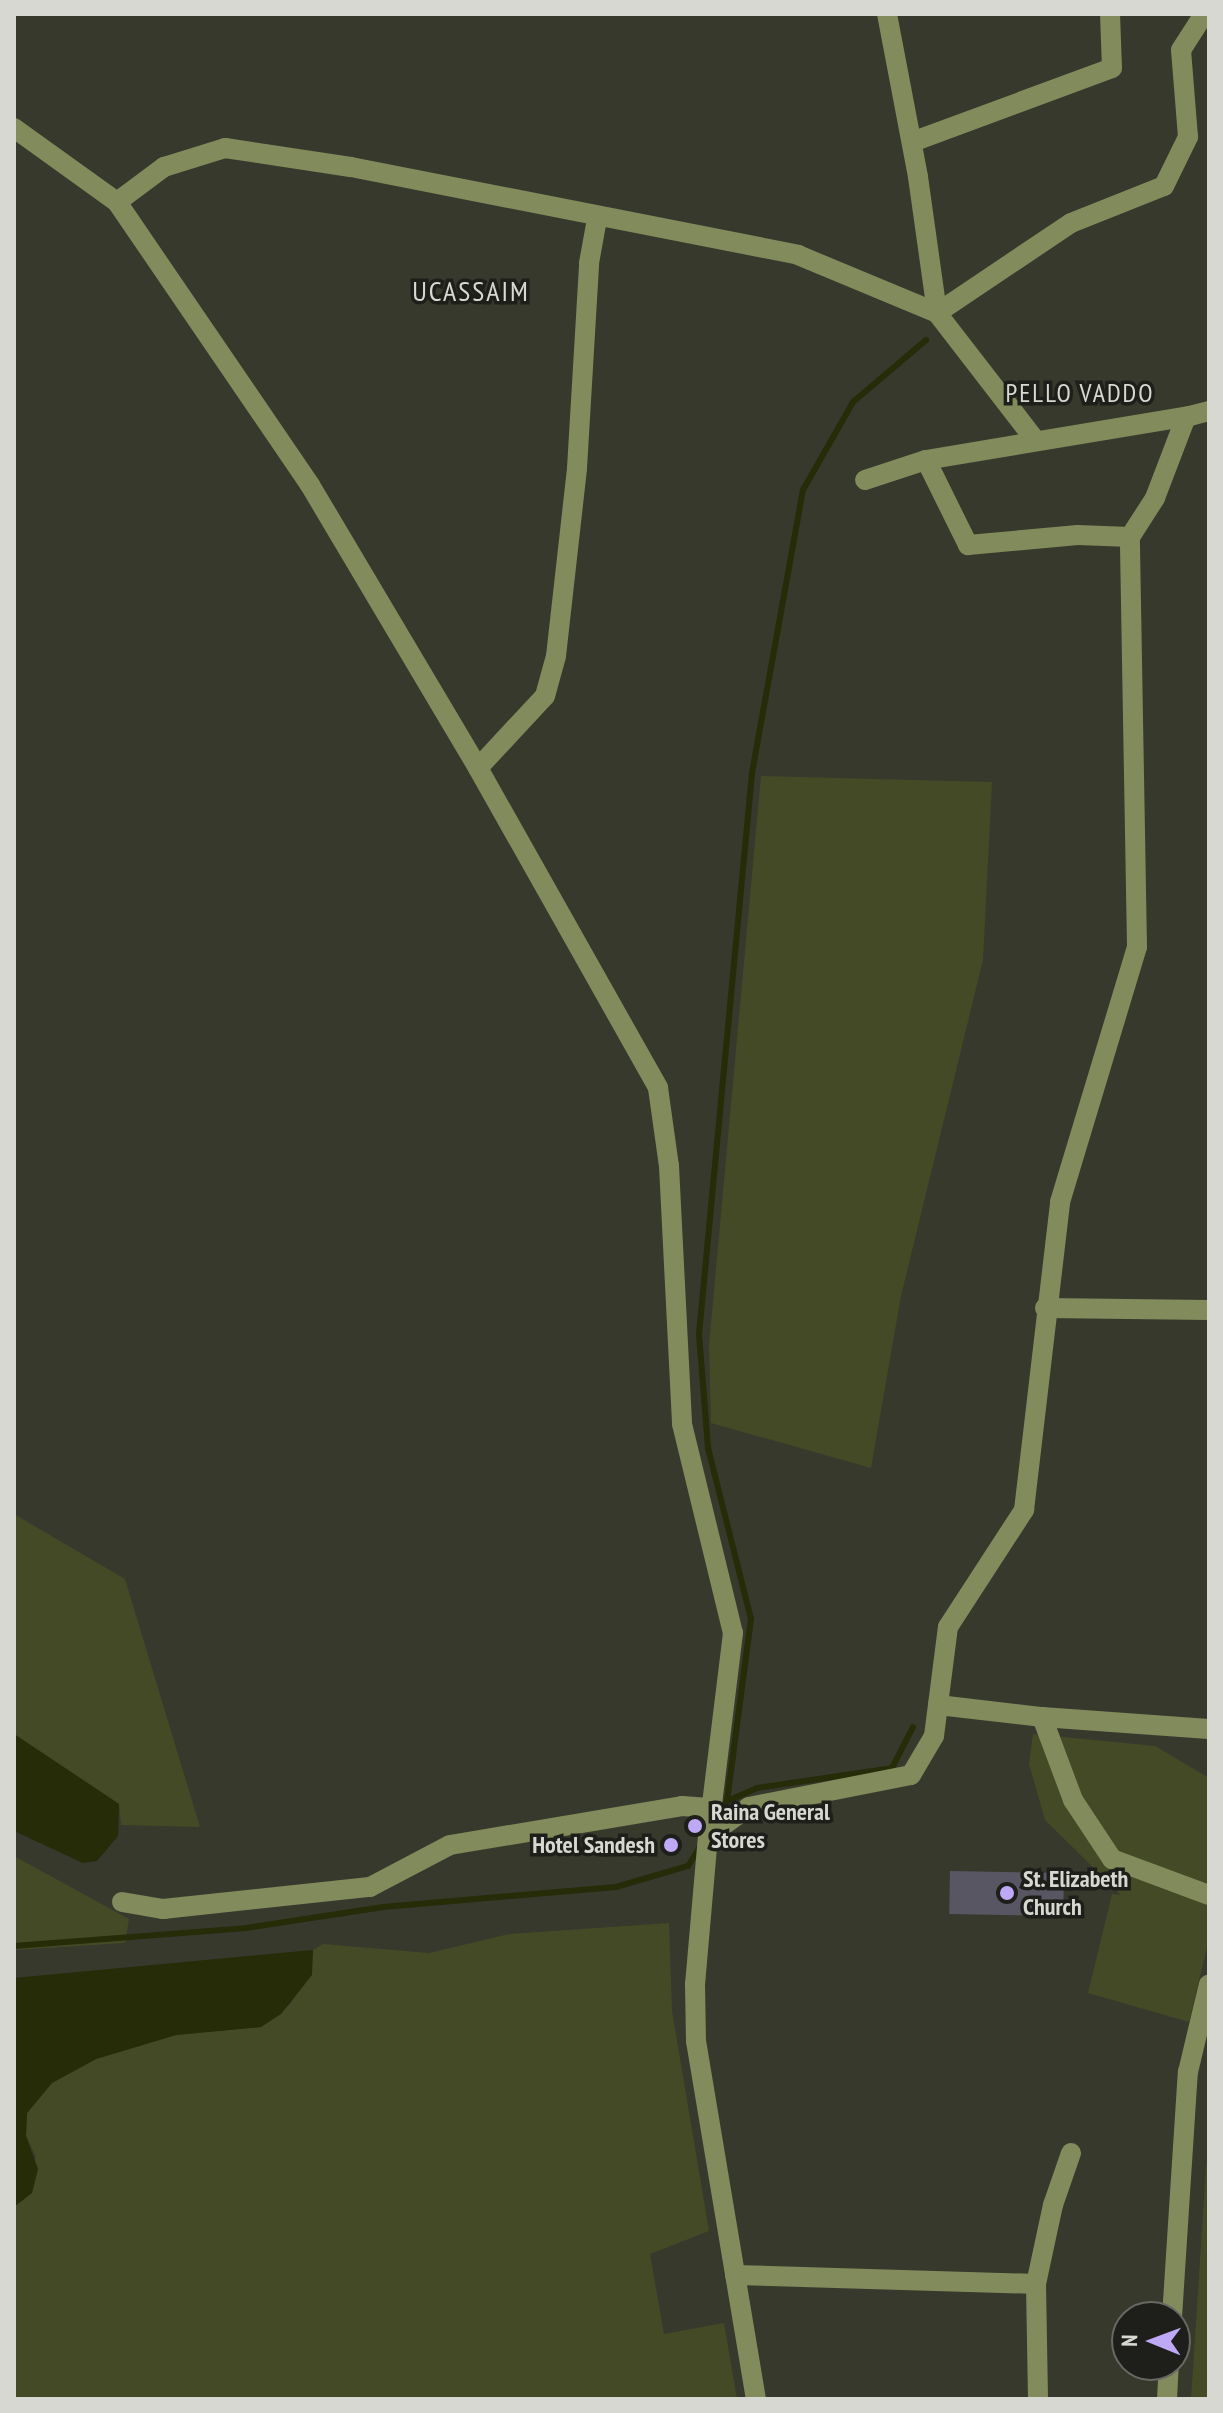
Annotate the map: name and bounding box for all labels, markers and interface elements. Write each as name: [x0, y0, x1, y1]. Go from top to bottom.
district label: UCASSAIM: [412, 274, 530, 308]
district label: PELLO VADDO: [1005, 377, 1155, 409]
place label: Raina General Stores: [711, 1798, 830, 1854]
marker: Raina General Stores: [686, 1817, 704, 1835]
place label: Hotel Sandesh: [532, 1831, 655, 1859]
marker: Hotel Sandesh: [662, 1836, 680, 1854]
place label: St. Elizabeth Church: [1023, 1865, 1130, 1921]
marker: St. Elizabeth Church: [998, 1884, 1016, 1902]
north arrow: [1111, 2301, 1191, 2381]
text: N: [1115, 2334, 1143, 2347]

